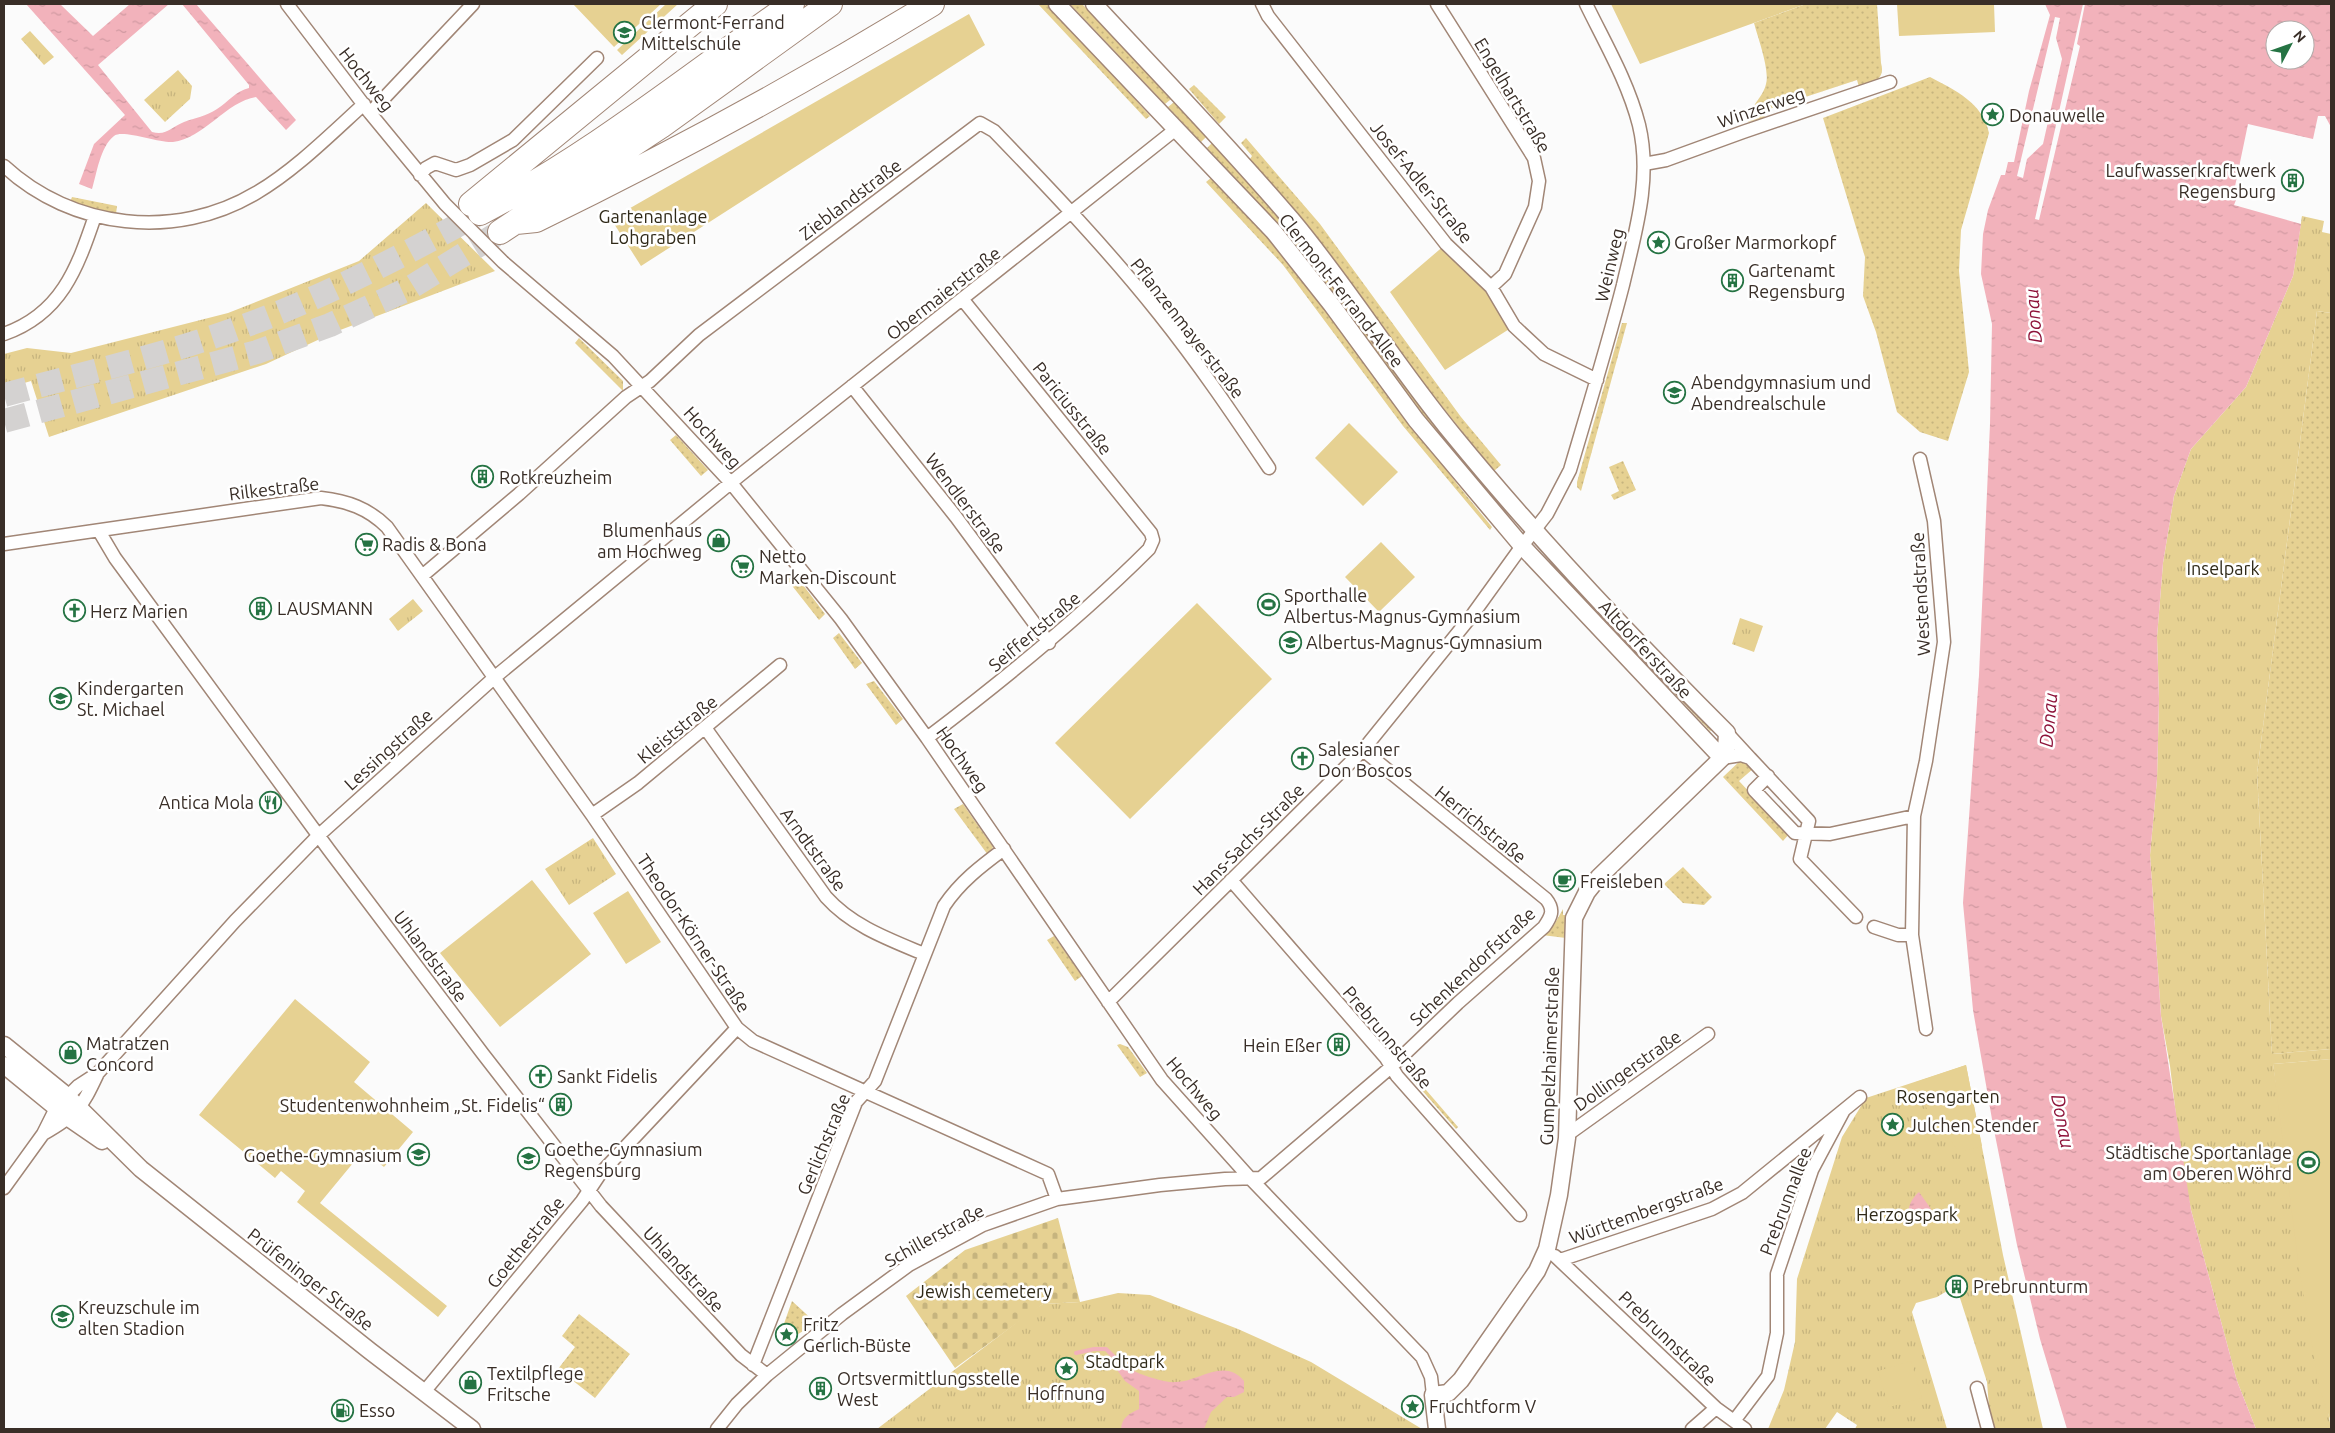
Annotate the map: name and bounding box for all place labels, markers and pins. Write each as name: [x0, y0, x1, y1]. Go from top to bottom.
place label: Clermont-Ferrand Mittelschule: [641, 12, 785, 53]
school or university icon: Clermont-Ferrand Mittelschule: [613, 20, 637, 44]
place icon: Donauwelle: [1981, 103, 2005, 127]
place label: Donauwelle: [2009, 105, 2105, 125]
place label: Laufwasserkraftwerk Regensburg: [2106, 160, 2276, 201]
building icon: Laufwasserkraftwerk Regensburg: [2280, 168, 2304, 192]
place icon: Großer Marmorkopf: [1646, 230, 1670, 254]
place label: Großer Marmorkopf: [1674, 232, 1836, 252]
place label: Gartenamt Regensburg: [1748, 260, 1845, 301]
building icon: Gartenamt Regensburg: [1720, 268, 1744, 292]
place label: Abendgymnasium und Abendrealschule: [1691, 372, 1871, 413]
school or university icon: Abendgymnasium und Abendrealschule: [1663, 380, 1687, 404]
building icon: Rotkreuzheim: [471, 465, 495, 489]
place label: Rotkreuzheim: [499, 467, 612, 487]
place label: Blumenhaus am Hochweg: [597, 520, 702, 561]
shop icon: Blumenhaus am Hochweg: [706, 528, 730, 552]
supermarket icon: Radis & Bona: [354, 532, 378, 556]
place label: Radis & Bona: [382, 534, 487, 554]
place label: Netto Marken-Discount: [759, 546, 896, 587]
supermarket icon: Netto Marken-Discount: [731, 554, 755, 578]
place label: Sporthalle Albertus-Magnus-Gymnasium: [1284, 585, 1520, 626]
sports icon: Sporthalle Albertus-Magnus-Gymnasium: [1256, 593, 1280, 617]
building icon: LAUSMANN: [249, 596, 273, 620]
place label: LAUSMANN: [277, 598, 373, 618]
church icon: Herz Marien: [62, 599, 86, 623]
place label: Herz Marien: [90, 601, 188, 621]
school or university icon: Albertus-Magnus-Gymnasium: [1278, 630, 1302, 654]
place label: Albertus-Magnus-Gymnasium: [1306, 632, 1542, 652]
place label: Kindergarten St. Michael: [77, 678, 184, 719]
school or university icon: Kindergarten St. Michael: [49, 686, 73, 710]
place label: Salesianer Don Boscos: [1318, 739, 1412, 780]
church icon: Salesianer Don Boscos: [1290, 747, 1314, 771]
restaurant icon: Antica Mola: [258, 790, 282, 814]
place label: Antica Mola: [159, 792, 254, 812]
cafe icon: Freisleben: [1552, 869, 1576, 893]
place label: Freisleben: [1580, 871, 1663, 891]
place label: Matratzen Concord: [86, 1033, 169, 1074]
building icon: Hein Eßer: [1326, 1033, 1350, 1057]
place label: Hein Eßer: [1243, 1035, 1322, 1055]
shop icon: Matratzen Concord: [58, 1041, 82, 1065]
church icon: Sankt Fidelis: [529, 1064, 553, 1088]
place label: Sankt Fidelis: [557, 1066, 658, 1086]
building icon: Studentenwohnheim „St. Fidelis“: [549, 1093, 573, 1117]
place label: Studentenwohnheim „St. Fidelis“: [280, 1095, 545, 1115]
place icon: Julchen Stender: [1880, 1113, 1904, 1137]
place label: Julchen Stender: [1908, 1115, 2039, 1135]
place label: Goethe-Gymnasium Regensburg: [544, 1139, 702, 1180]
place label: Städtische Sportanlage am Oberen Wöhrd: [2106, 1142, 2292, 1183]
school or university icon: Goethe-Gymnasium: [406, 1143, 430, 1167]
place label: Goethe-Gymnasium: [244, 1145, 402, 1165]
school or university icon: Goethe-Gymnasium Regensburg: [516, 1147, 540, 1171]
sports icon: Städtische Sportanlage am Oberen Wöhrd: [2296, 1150, 2320, 1174]
building icon: Prebrunnturm: [1945, 1274, 1969, 1298]
place label: Prebrunnturm: [1973, 1276, 2088, 1296]
place label: Kreuzschule im alten Stadion: [78, 1297, 200, 1338]
school or university icon: Kreuzschule im alten Stadion: [50, 1305, 74, 1329]
place label: Fritz Gerlich-Büste: [803, 1314, 911, 1355]
place icon: Fritz Gerlich-Büste: [775, 1322, 799, 1346]
place icon: Hoffnung: [1054, 1356, 1078, 1380]
place label: Textilpflege Fritsche: [487, 1363, 584, 1404]
place label: Ortsvermittlungsstelle West: [837, 1368, 1020, 1409]
shop icon: Textilpflege Fritsche: [459, 1371, 483, 1395]
building icon: Ortsvermittlungsstelle West: [809, 1376, 833, 1400]
place label: Hoffnung: [1027, 1383, 1105, 1403]
place icon: Fruchtform V: [1401, 1394, 1425, 1418]
place label: Fruchtform V: [1429, 1396, 1537, 1416]
fuel station icon: Esso: [331, 1398, 355, 1422]
place label: Esso: [359, 1400, 395, 1420]

